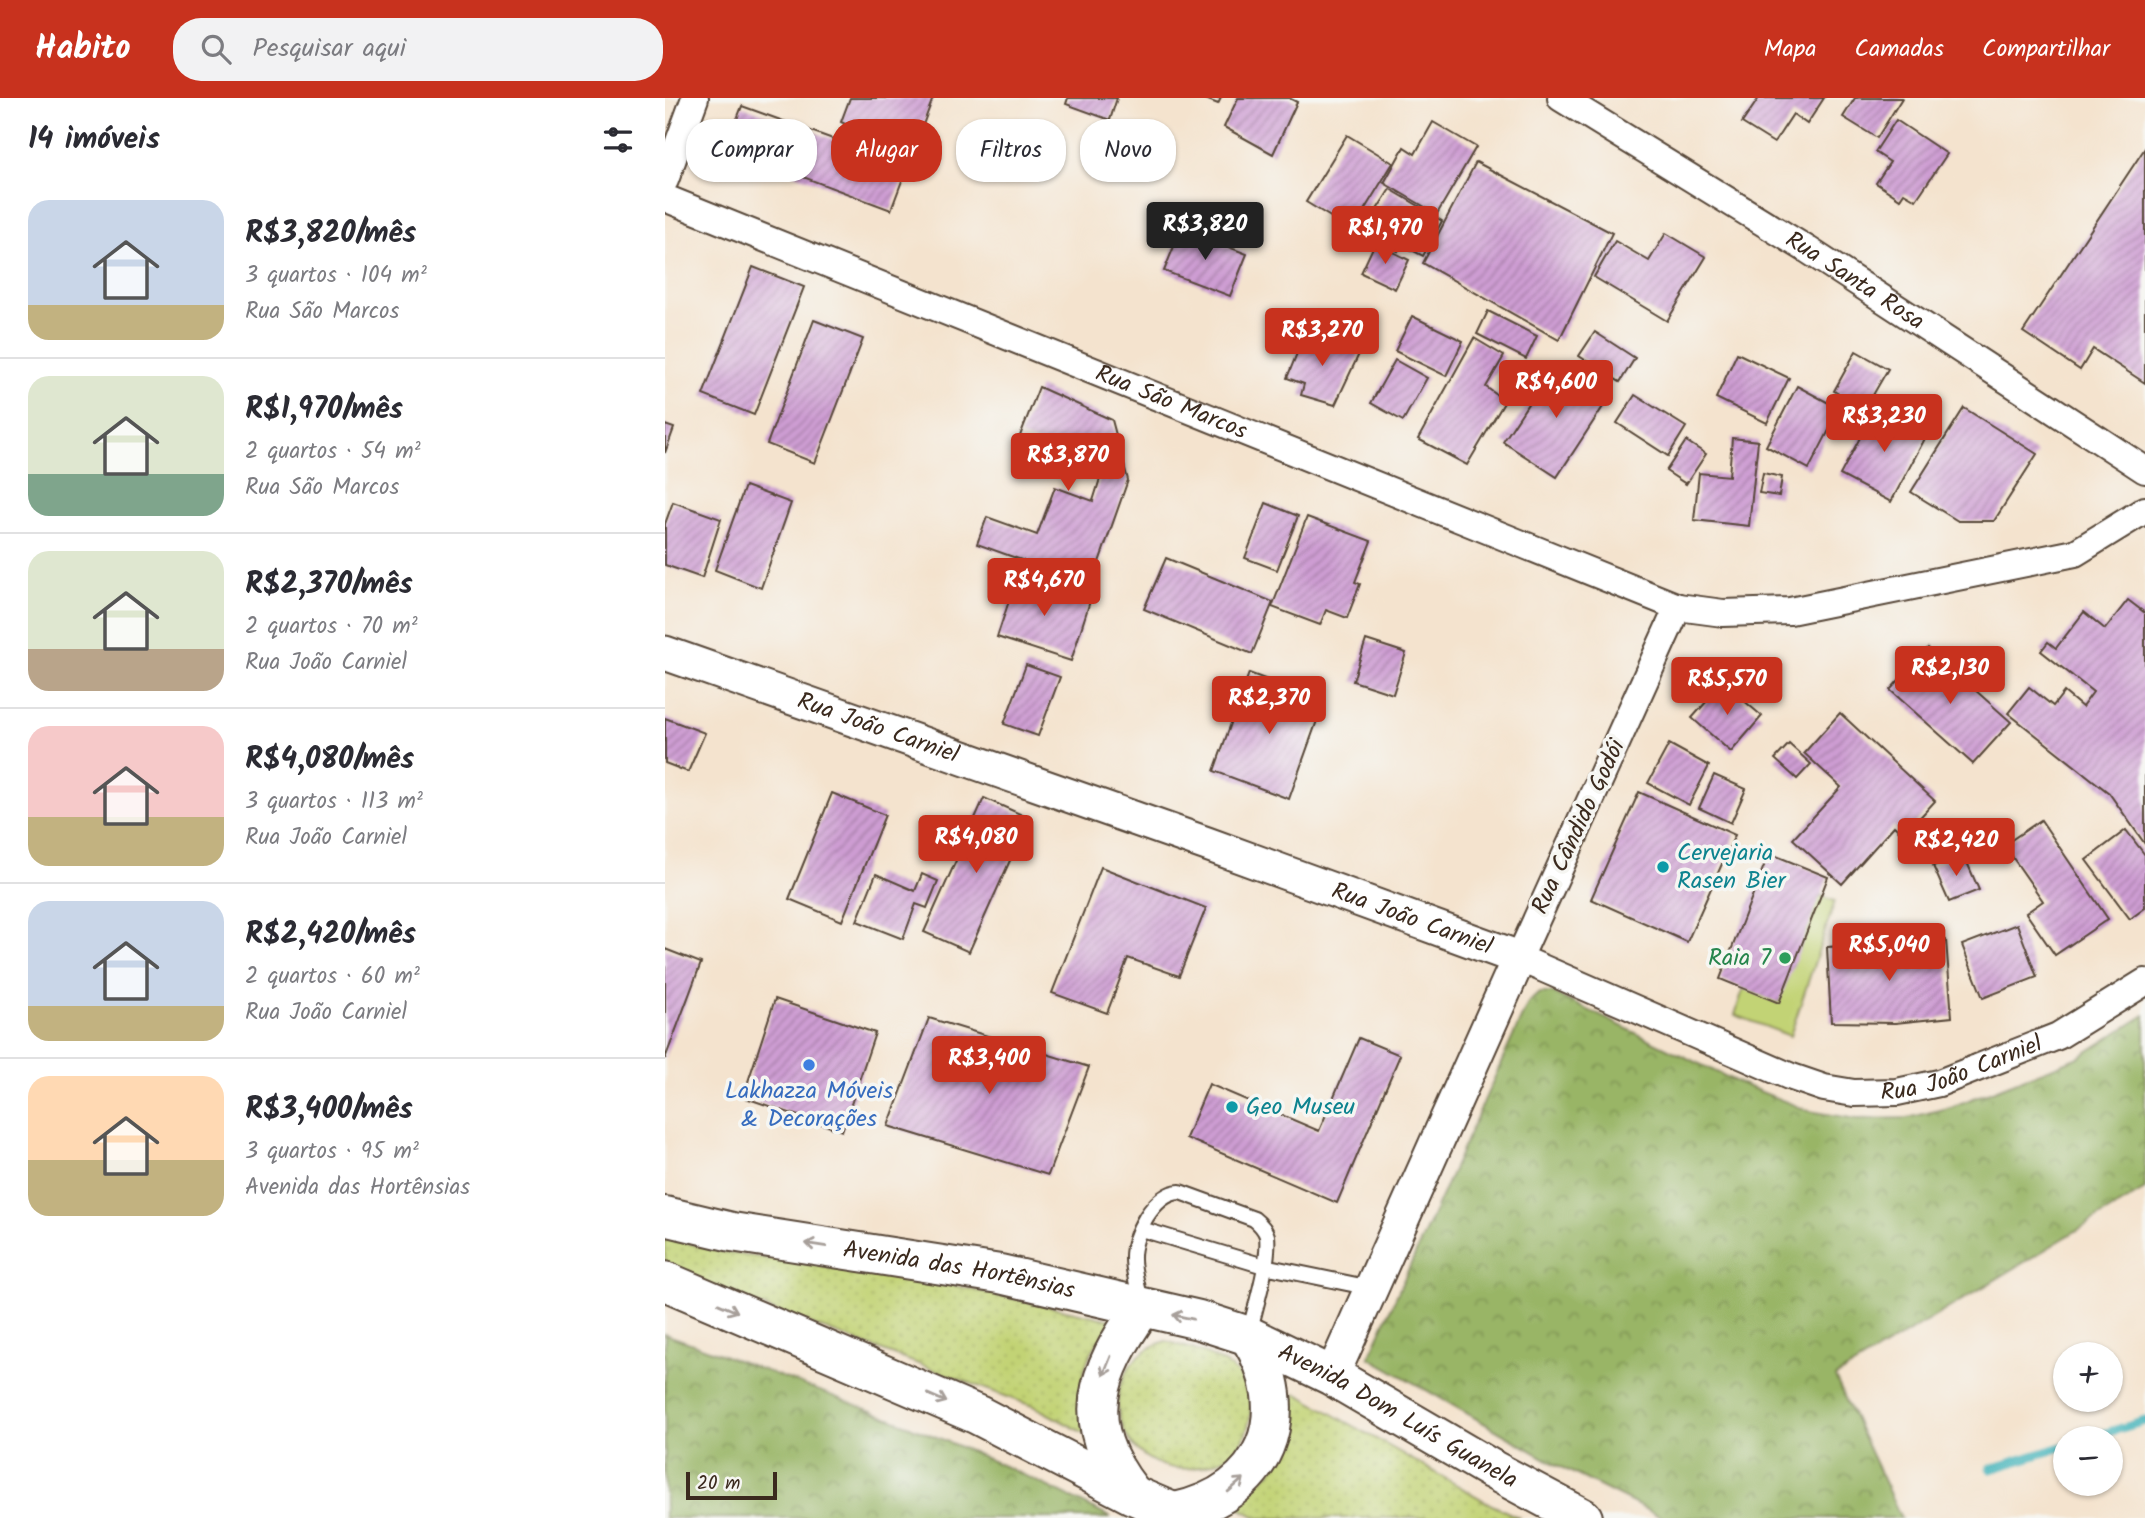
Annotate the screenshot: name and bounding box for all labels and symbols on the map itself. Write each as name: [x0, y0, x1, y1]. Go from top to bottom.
pin: R$3,820: [1140, 202, 1270, 262]
pin: R$1,970: [1320, 206, 1450, 266]
street label: Rua Santa Rosa: [1777, 221, 1932, 341]
pin: R$3,270: [1257, 308, 1387, 368]
street label: Rua São Marcos: [1089, 354, 1253, 451]
pin: R$4,600: [1491, 360, 1621, 420]
pin: R$3,230: [1819, 394, 1949, 454]
pin: R$3,870: [1003, 434, 1133, 493]
pin: R$4,670: [979, 559, 1109, 618]
pin: R$2,130: [1885, 646, 2015, 706]
pin: R$5,570: [1662, 658, 1792, 717]
pin: R$2,370: [1204, 676, 1334, 736]
street label: Rua João Carniel: [792, 682, 965, 775]
street label: Rua Cândido Godói: [1521, 732, 1637, 921]
pin: R$4,080: [911, 816, 1041, 875]
pin: R$2,420: [1891, 818, 2021, 878]
place label: Cervejaria Rasen Bier: [1677, 834, 1788, 901]
marker: Cervejaria Rasen Bier: [1655, 859, 1671, 875]
street label: Rua João Carniel: [1326, 872, 1498, 966]
pin: R$5,040: [1824, 924, 1954, 983]
place label: Raia 7: [1708, 939, 1772, 978]
marker: Raia 7: [1777, 950, 1793, 966]
street label: Rua João Carniel: [1880, 1024, 2048, 1112]
pin: R$3,400: [924, 1037, 1054, 1096]
marker: Lakhazza Móveis & Decorações: [801, 1057, 817, 1073]
place label: Lakhazza Móveis & Decorações: [725, 1072, 893, 1139]
place label: Geo Museu: [1246, 1088, 1355, 1127]
marker: Geo Museu: [1224, 1099, 1240, 1115]
street label: Avenida das Hortênsias: [840, 1230, 1079, 1310]
one-way arrow: [805, 1238, 828, 1251]
one-way arrow: [716, 1302, 738, 1315]
one-way arrow: [1172, 1309, 1195, 1323]
street label: Avenida Dom Luís Guanela: [1271, 1333, 1525, 1499]
one-way arrow: [1100, 1354, 1113, 1376]
one-way arrow: [926, 1392, 947, 1405]
scale bar: [686, 1469, 777, 1501]
one-way arrow: [1227, 1477, 1245, 1493]

